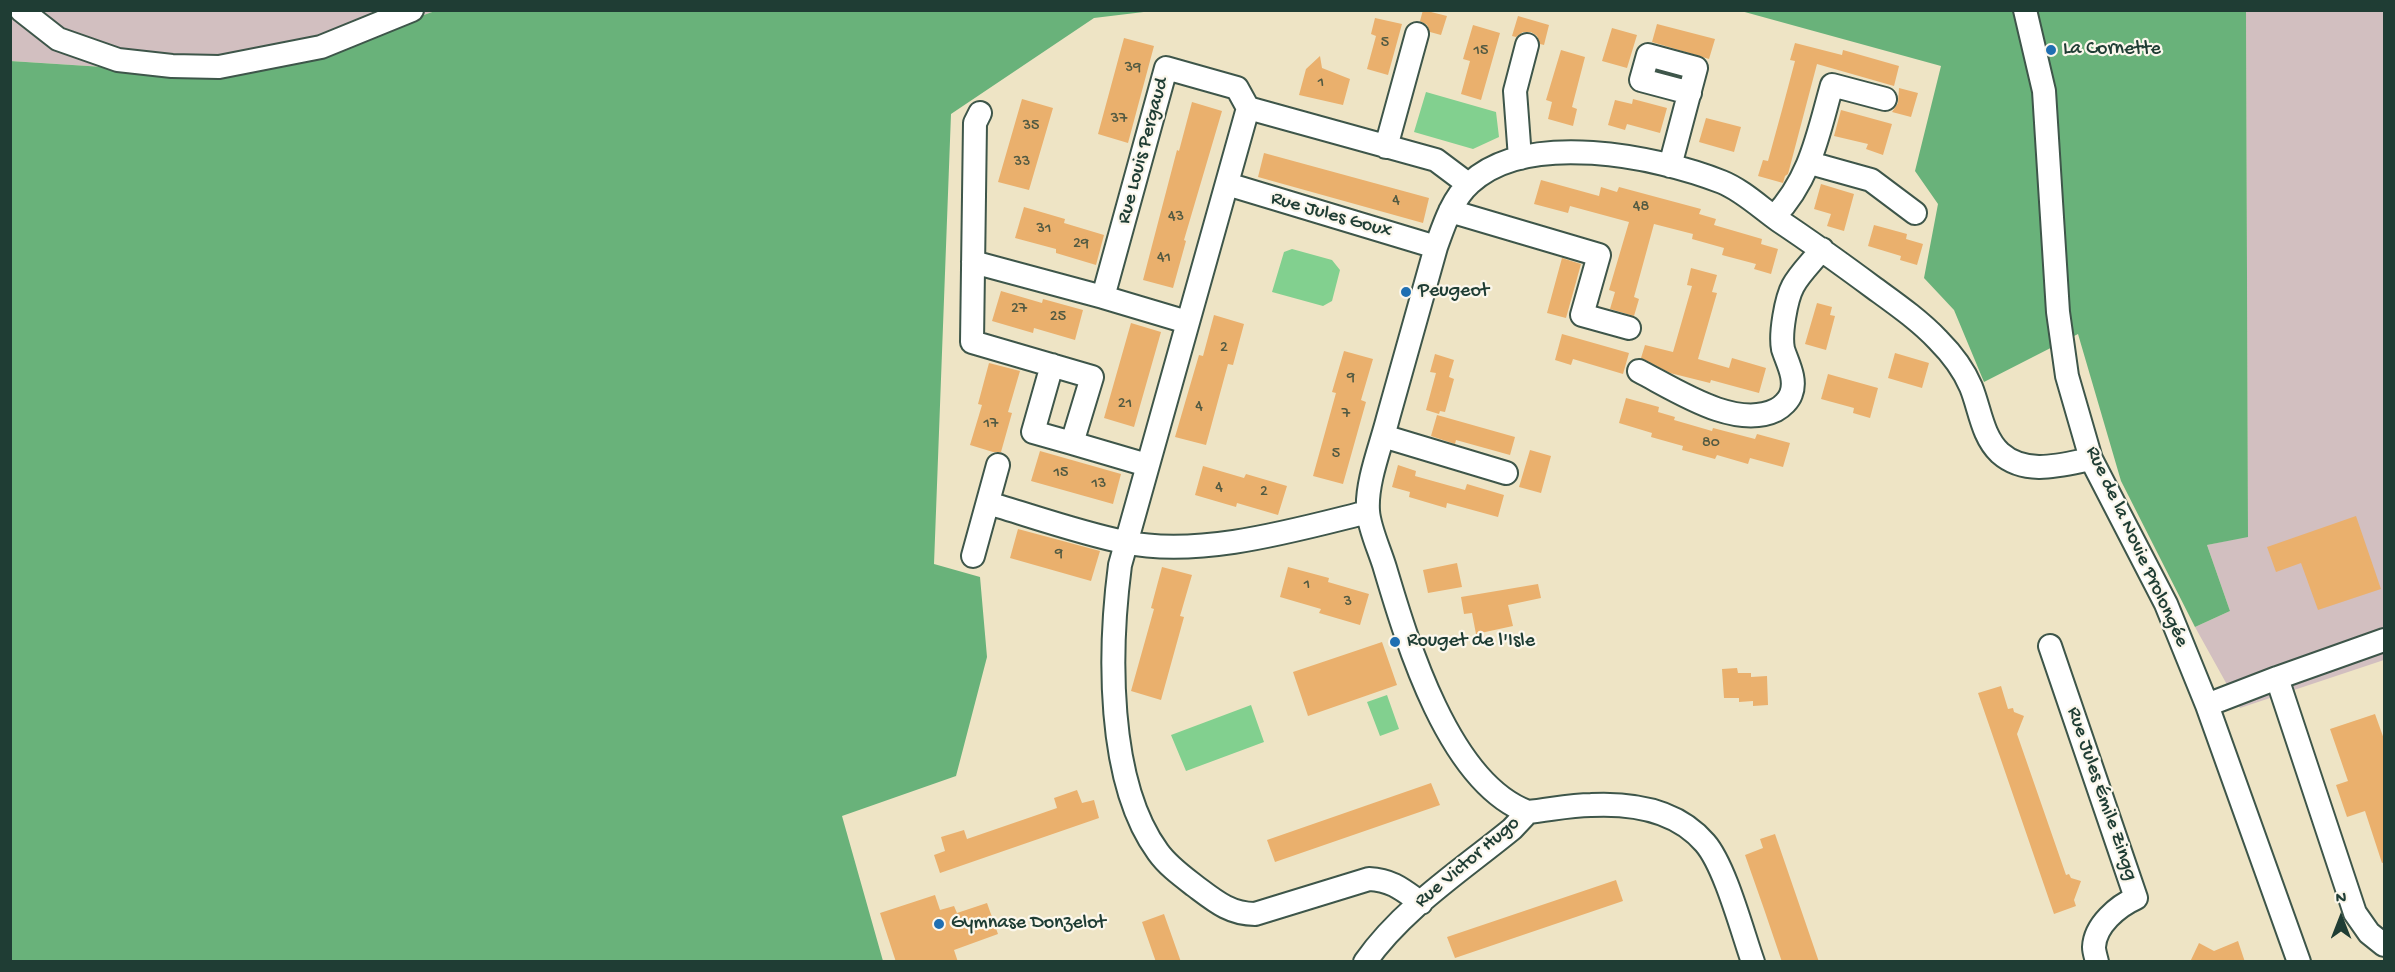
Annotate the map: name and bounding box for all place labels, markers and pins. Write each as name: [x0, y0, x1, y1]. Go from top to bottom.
place label: La Cornette: [2063, 38, 2161, 62]
marker: La Cornette: [2044, 43, 2058, 57]
place label: Peugeot: [1418, 280, 1489, 304]
marker: Peugeot: [1399, 285, 1413, 299]
place label: Rouget de l'Isle: [1407, 630, 1535, 654]
marker: Rouget de l'Isle: [1388, 635, 1402, 649]
place label: Gymnase Donzelot: [951, 912, 1106, 936]
marker: Gymnase Donzelot: [932, 917, 946, 931]

